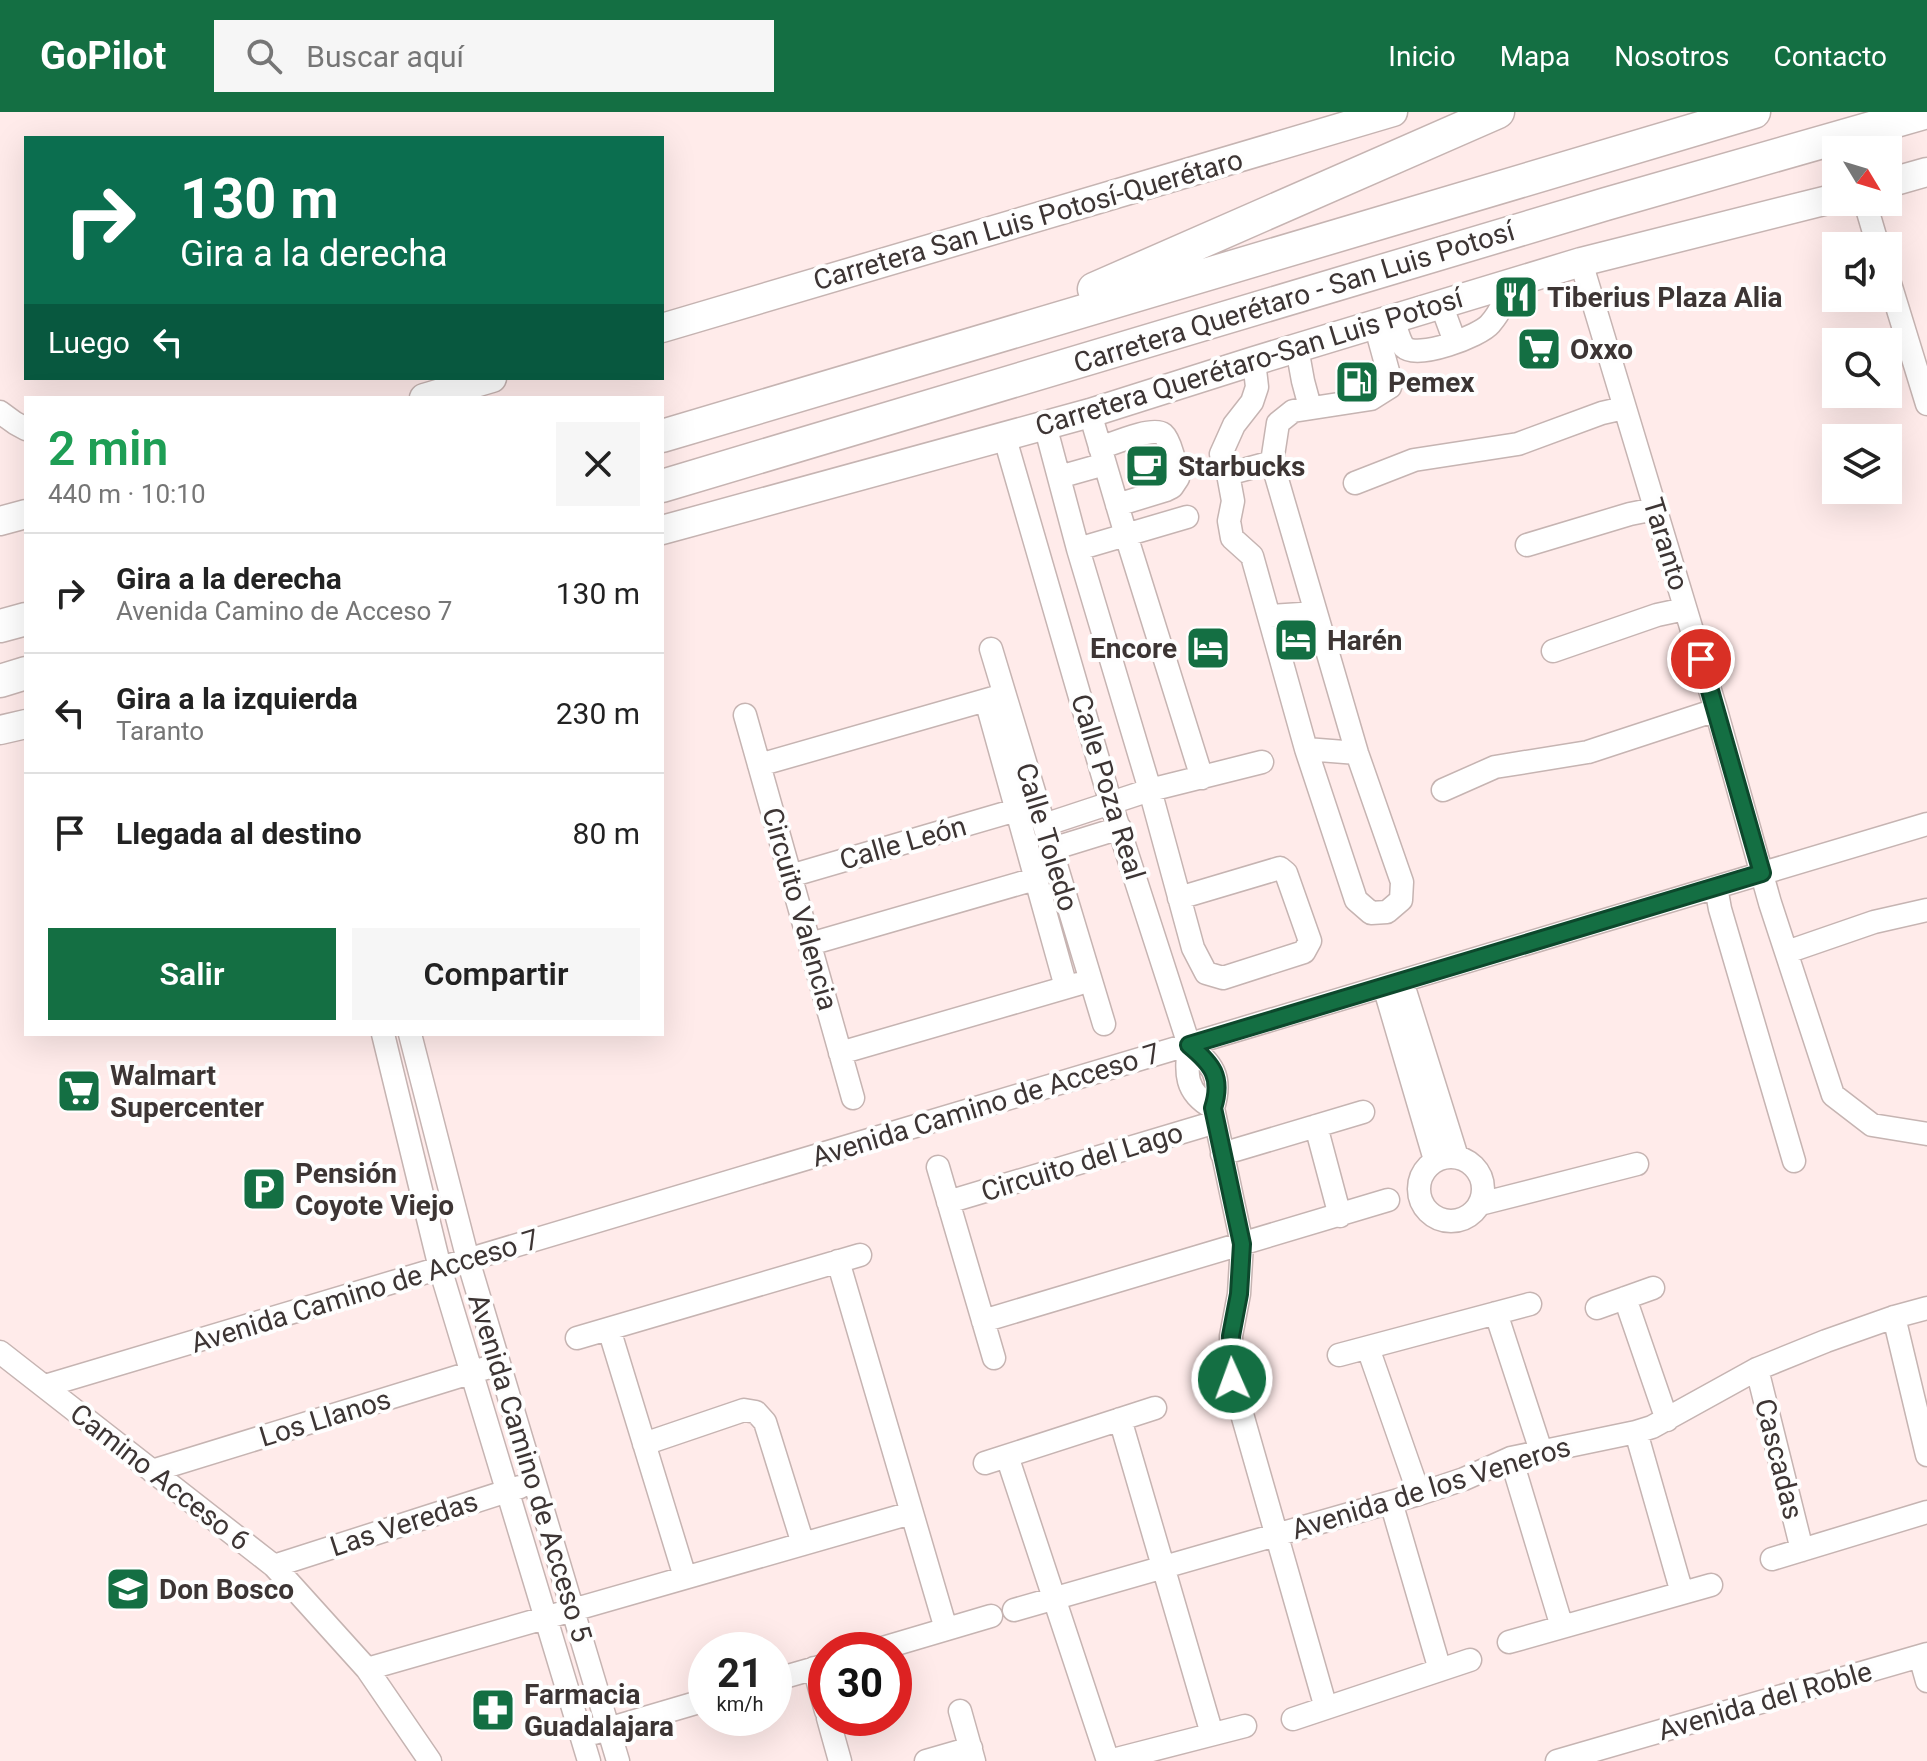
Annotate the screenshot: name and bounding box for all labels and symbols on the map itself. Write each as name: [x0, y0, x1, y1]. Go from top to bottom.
north arrow: [1822, 136, 1902, 216]
street label: Carretera San Luis Potosí-Querétaro: [809, 143, 1247, 297]
street label: Carretera Querétaro - San Luis Potosí: [1070, 214, 1519, 380]
restaurant icon: Tiberius Plaza Alia: [1492, 273, 1540, 321]
street label: Carretera Querétaro-San Luis Potosí: [1031, 281, 1468, 443]
place label: Tiberius Plaza Alia: [1547, 281, 1783, 314]
supermarket icon: Oxxo: [1515, 325, 1563, 373]
place label: Oxxo: [1570, 333, 1633, 366]
fuel station icon: Pemex: [1333, 358, 1381, 406]
place label: Pemex: [1388, 366, 1475, 399]
cafe icon: Starbucks: [1123, 442, 1171, 490]
place label: Starbucks: [1178, 450, 1305, 483]
street label: Taranto: [1636, 494, 1696, 594]
hotel icon: Harén: [1272, 616, 1320, 664]
hotel icon: Encore: [1184, 624, 1232, 672]
place label: Harén: [1327, 624, 1403, 657]
pin: [1667, 625, 1735, 693]
place label: Encore: [1090, 632, 1177, 665]
street label: Calle Poza Real: [1064, 690, 1152, 884]
street label: Calle Toledo: [1009, 759, 1085, 915]
street label: Circuito Valencia: [755, 804, 845, 1014]
street label: Calle León: [836, 809, 970, 877]
street label: Avenida Camino de Acceso 7: [808, 1036, 1164, 1174]
place label: Walmart Supercenter: [110, 1059, 264, 1124]
supermarket icon: Walmart Supercenter: [55, 1067, 103, 1115]
street label: Circuito del Lago: [977, 1116, 1187, 1208]
place label: Pensión Coyote Viejo: [295, 1157, 454, 1222]
parking icon: Pensión Coyote Viejo: [240, 1165, 288, 1213]
street label: Avenida Camino de Acceso 7: [187, 1222, 543, 1360]
street label: Avenida Camino de Acceso 5: [461, 1290, 599, 1646]
position arrow: [1190, 1337, 1274, 1421]
street label: Los Llanos: [255, 1382, 395, 1454]
street label: Cascadas: [1748, 1395, 1810, 1523]
street label: Camino Acceso 6: [64, 1397, 256, 1557]
street label: Avenida de los Veneros: [1288, 1430, 1574, 1546]
street label: Las Veredas: [326, 1485, 482, 1563]
school or university icon: Don Bosco: [104, 1565, 152, 1613]
place label: Don Bosco: [159, 1573, 294, 1606]
speed limit sign: 30: [808, 1632, 912, 1736]
street label: Avenida del Roble: [1654, 1655, 1876, 1747]
place label: Farmacia Guadalajara: [524, 1678, 674, 1743]
pharmacy icon: Farmacia Guadalajara: [469, 1686, 517, 1734]

